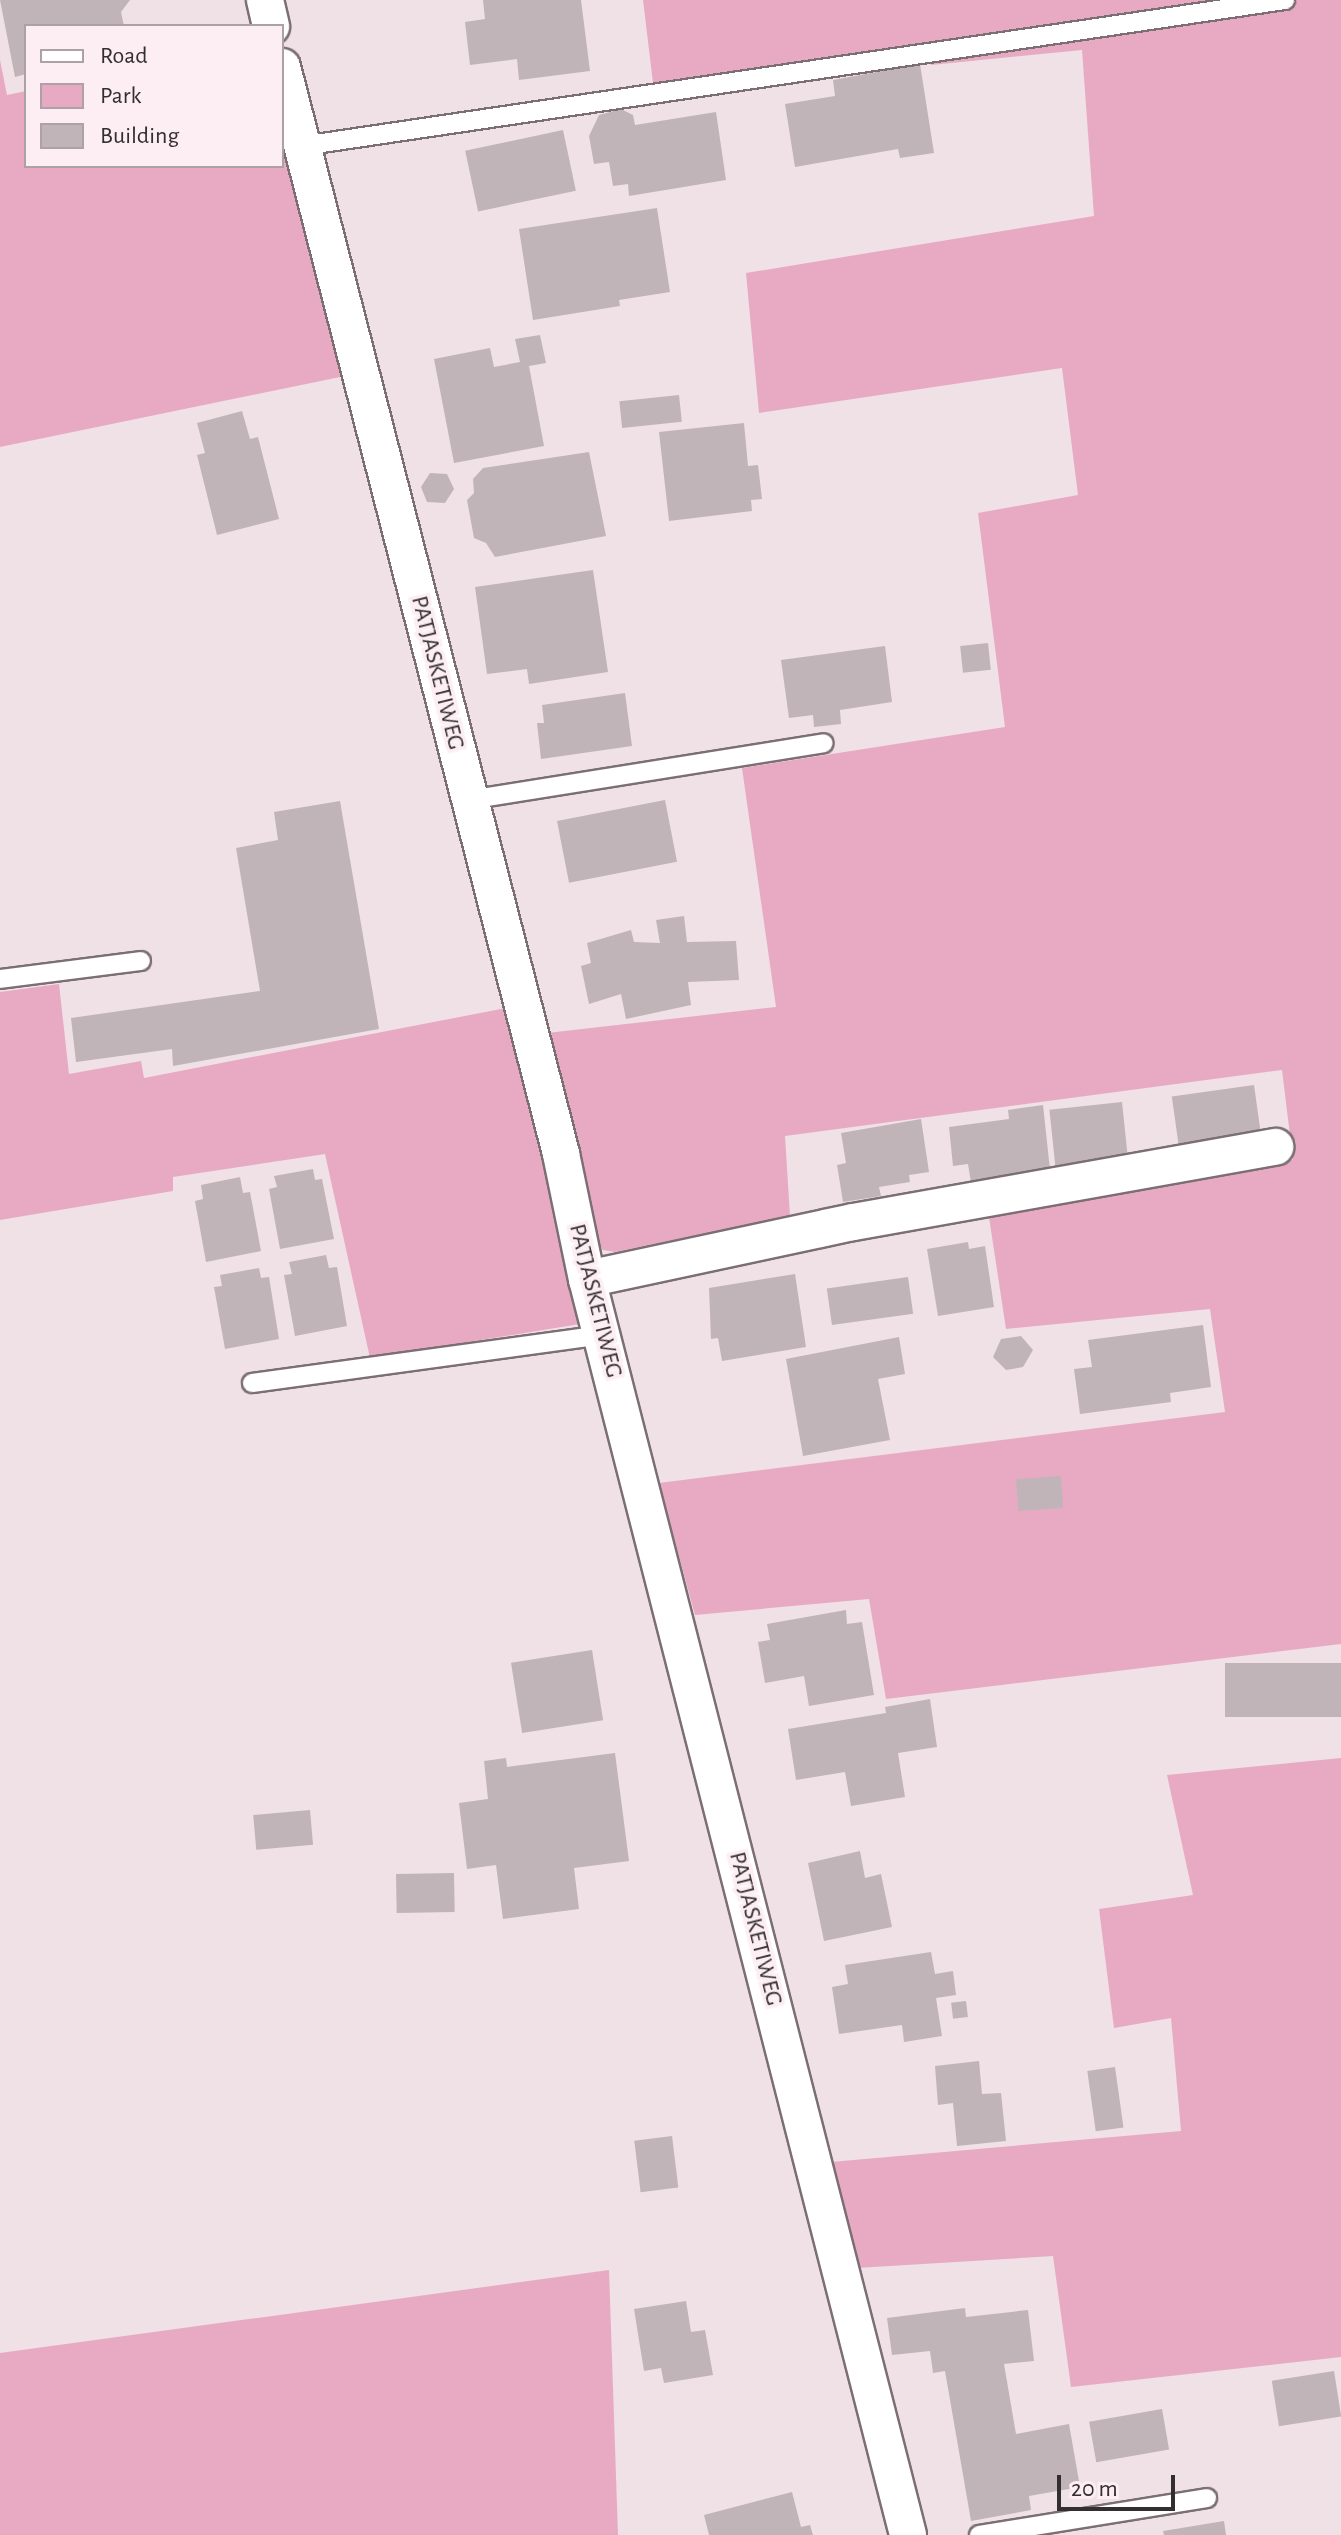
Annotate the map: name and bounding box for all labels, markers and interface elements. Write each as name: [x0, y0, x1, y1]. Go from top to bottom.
legend: [24, 24, 284, 168]
text: Road: [100, 44, 148, 68]
text: Park: [100, 84, 141, 108]
text: Building: [100, 124, 179, 148]
street label: PATJASKETIWEG: [404, 593, 470, 753]
street label: PATJASKETIWEG: [562, 1221, 628, 1381]
street label: PATJASKETIWEG: [722, 1849, 788, 2009]
scale bar: [1061, 2459, 1179, 2509]
text: 20 m: [1071, 2477, 1118, 2501]

